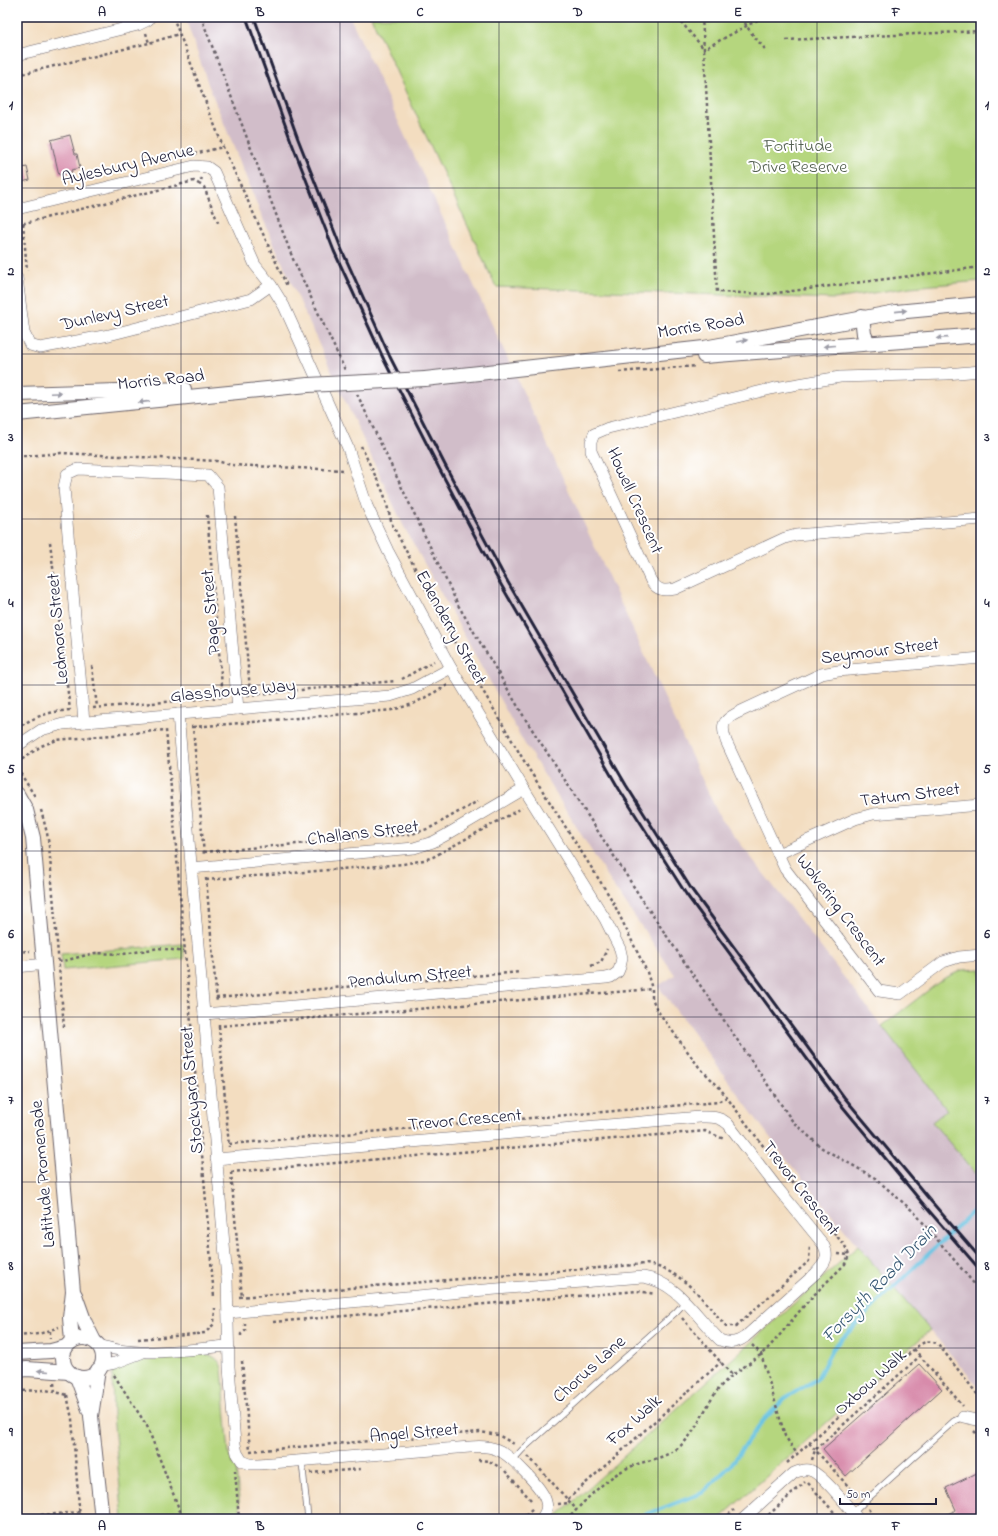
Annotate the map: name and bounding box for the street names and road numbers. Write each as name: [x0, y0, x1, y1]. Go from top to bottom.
street label: Aylesbury Avenue: [59, 138, 198, 194]
street label: Dunlevy Street: [57, 289, 172, 339]
street label: Morris Road: [656, 307, 746, 347]
street label: Morris Road: [116, 363, 206, 399]
street label: Howell Crescent: [599, 444, 669, 558]
street label: Edenderry Street: [408, 566, 492, 690]
street label: Page Street: [195, 568, 230, 656]
street label: Ledmore Street: [41, 572, 77, 686]
street label: Seymour Street: [820, 632, 940, 672]
street label: Glasshouse Way: [169, 674, 297, 710]
street label: Tatum Street: [859, 777, 961, 815]
street label: Challans Street: [306, 814, 420, 854]
street label: Wolvering Crescent: [788, 849, 891, 973]
street label: Pendulum Street: [347, 960, 473, 996]
street label: Stockyard Street: [174, 1025, 212, 1155]
street label: Latitude Promenade: [25, 1098, 63, 1249]
street label: Trevor Crescent: [407, 1103, 523, 1139]
street label: Trevor Crescent: [755, 1136, 845, 1242]
street label: Chorus Lane: [548, 1329, 633, 1410]
street label: Oxbow Walk: [829, 1343, 913, 1423]
street label: Fox Walk: [601, 1389, 669, 1454]
street label: Angel Street: [369, 1417, 460, 1452]

